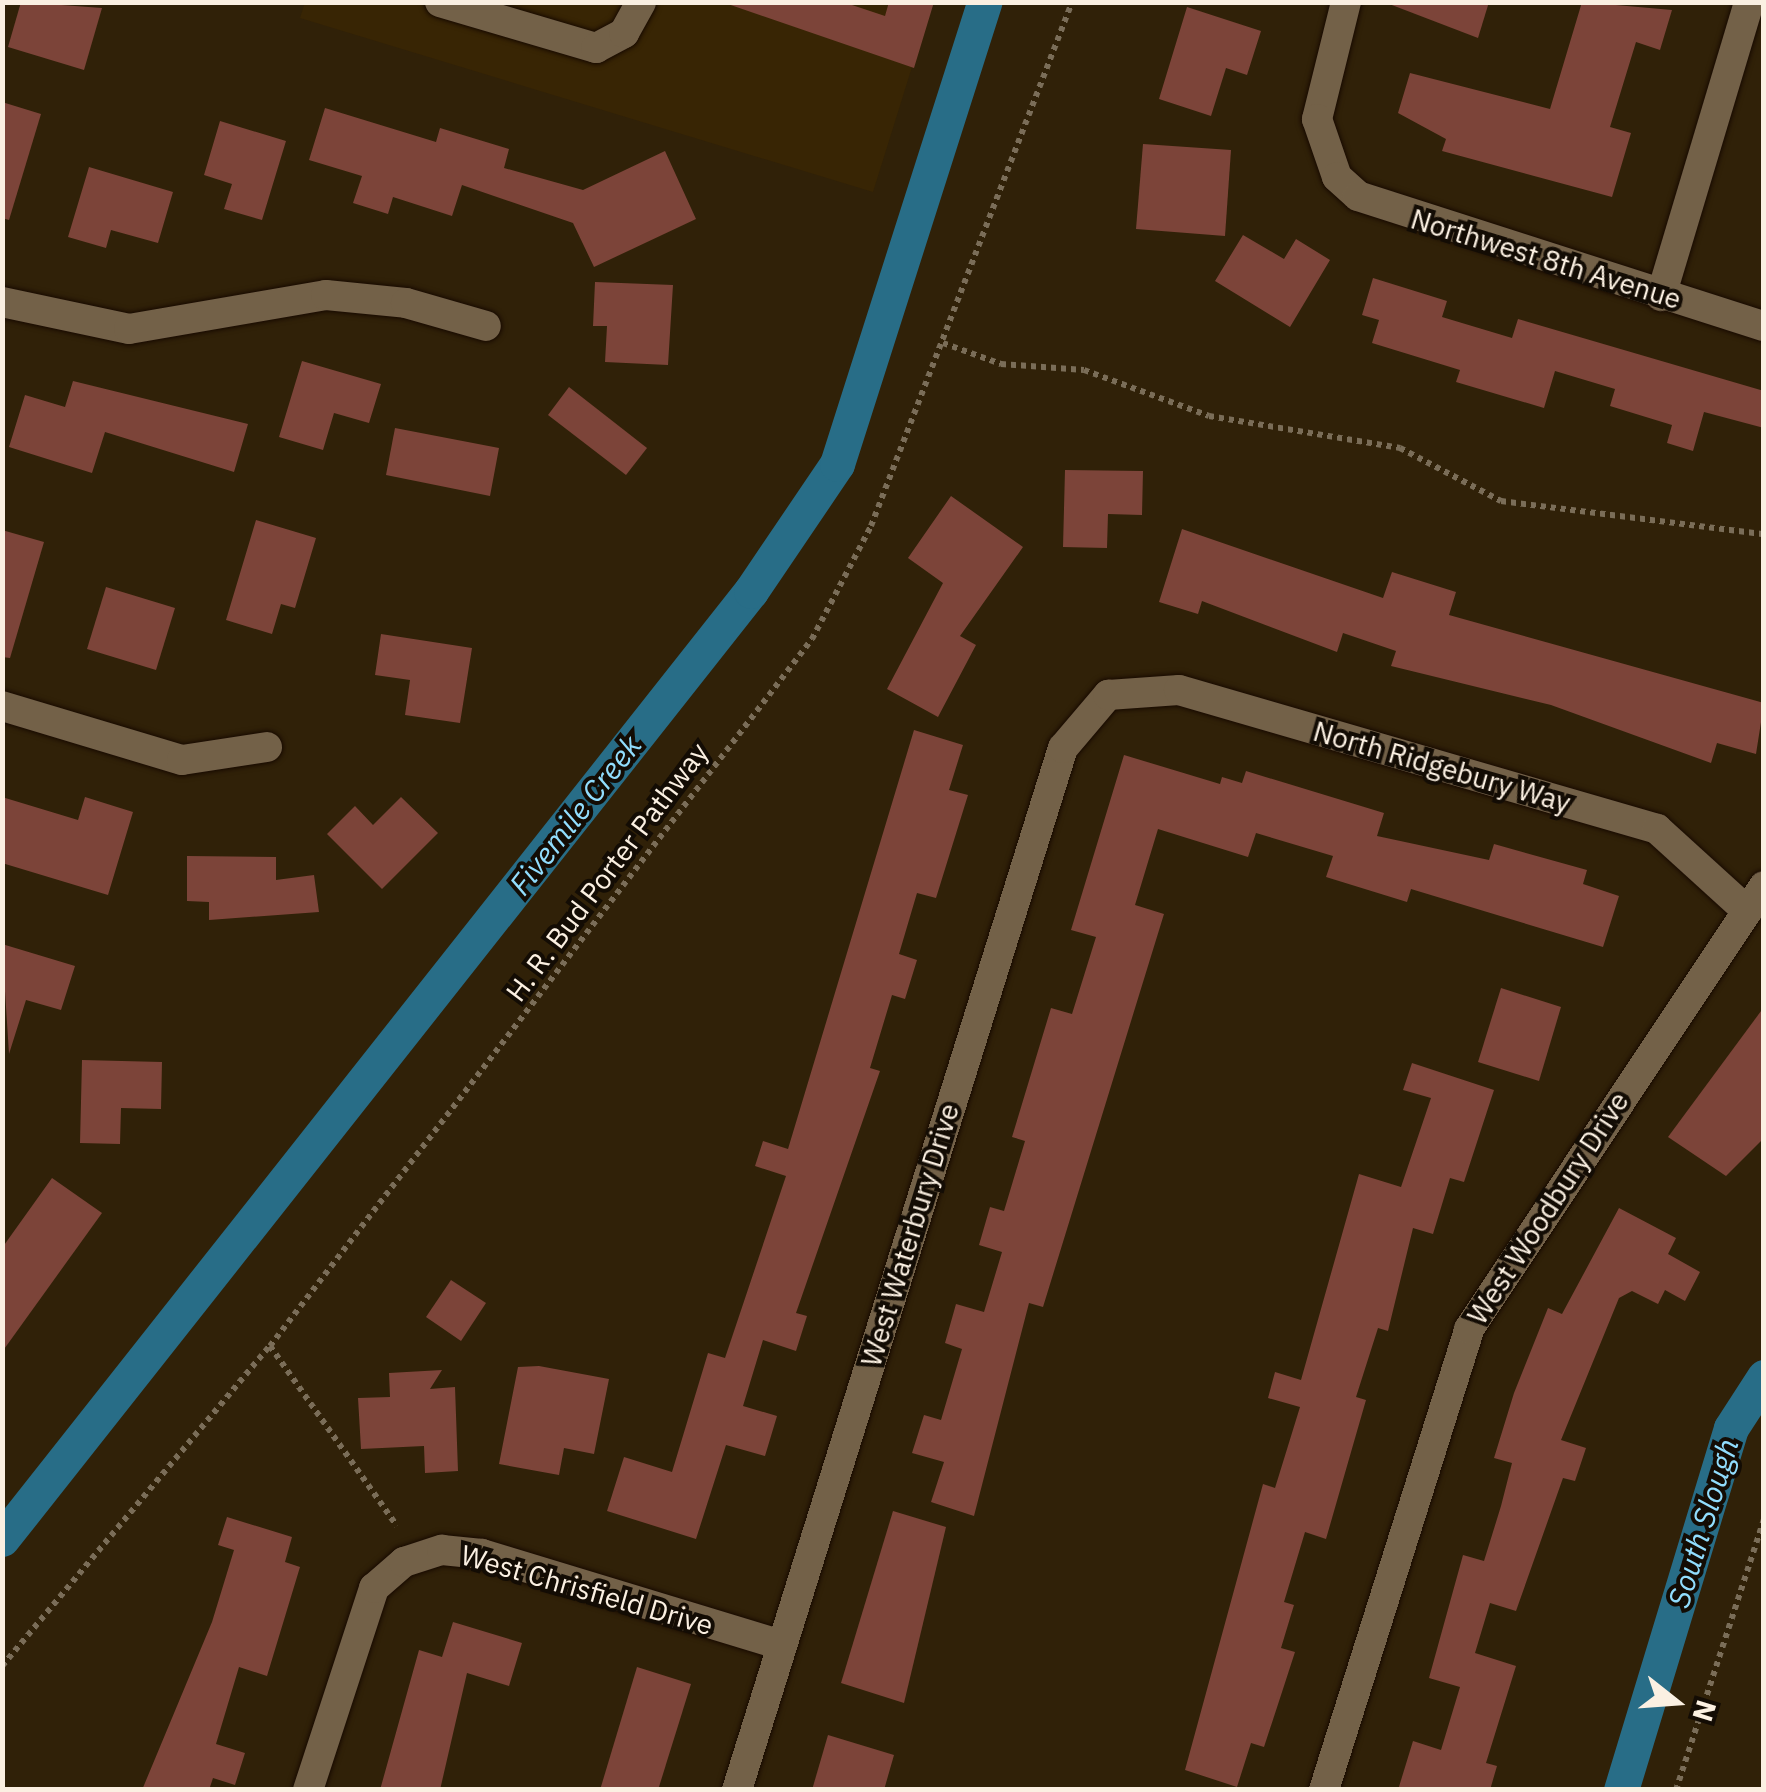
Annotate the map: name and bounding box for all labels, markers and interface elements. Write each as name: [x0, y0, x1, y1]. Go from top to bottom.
street label: Northwest 8th Avenue: [1407, 202, 1685, 316]
street label: North Ridgebury Way: [1309, 714, 1575, 820]
water label: Fivemile Creek: [502, 728, 648, 902]
street label: H. R. Bud Porter Pathway: [499, 736, 715, 1008]
street label: West Woodbury Drive: [1460, 1086, 1636, 1330]
street label: West Waterbury Drive: [854, 1100, 966, 1370]
water label: South Slough: [1660, 1434, 1746, 1612]
street label: West Chrisfield Drive: [457, 1538, 717, 1642]
north arrow: [1626, 1652, 1726, 1752]
text: N: [1685, 1696, 1726, 1726]

